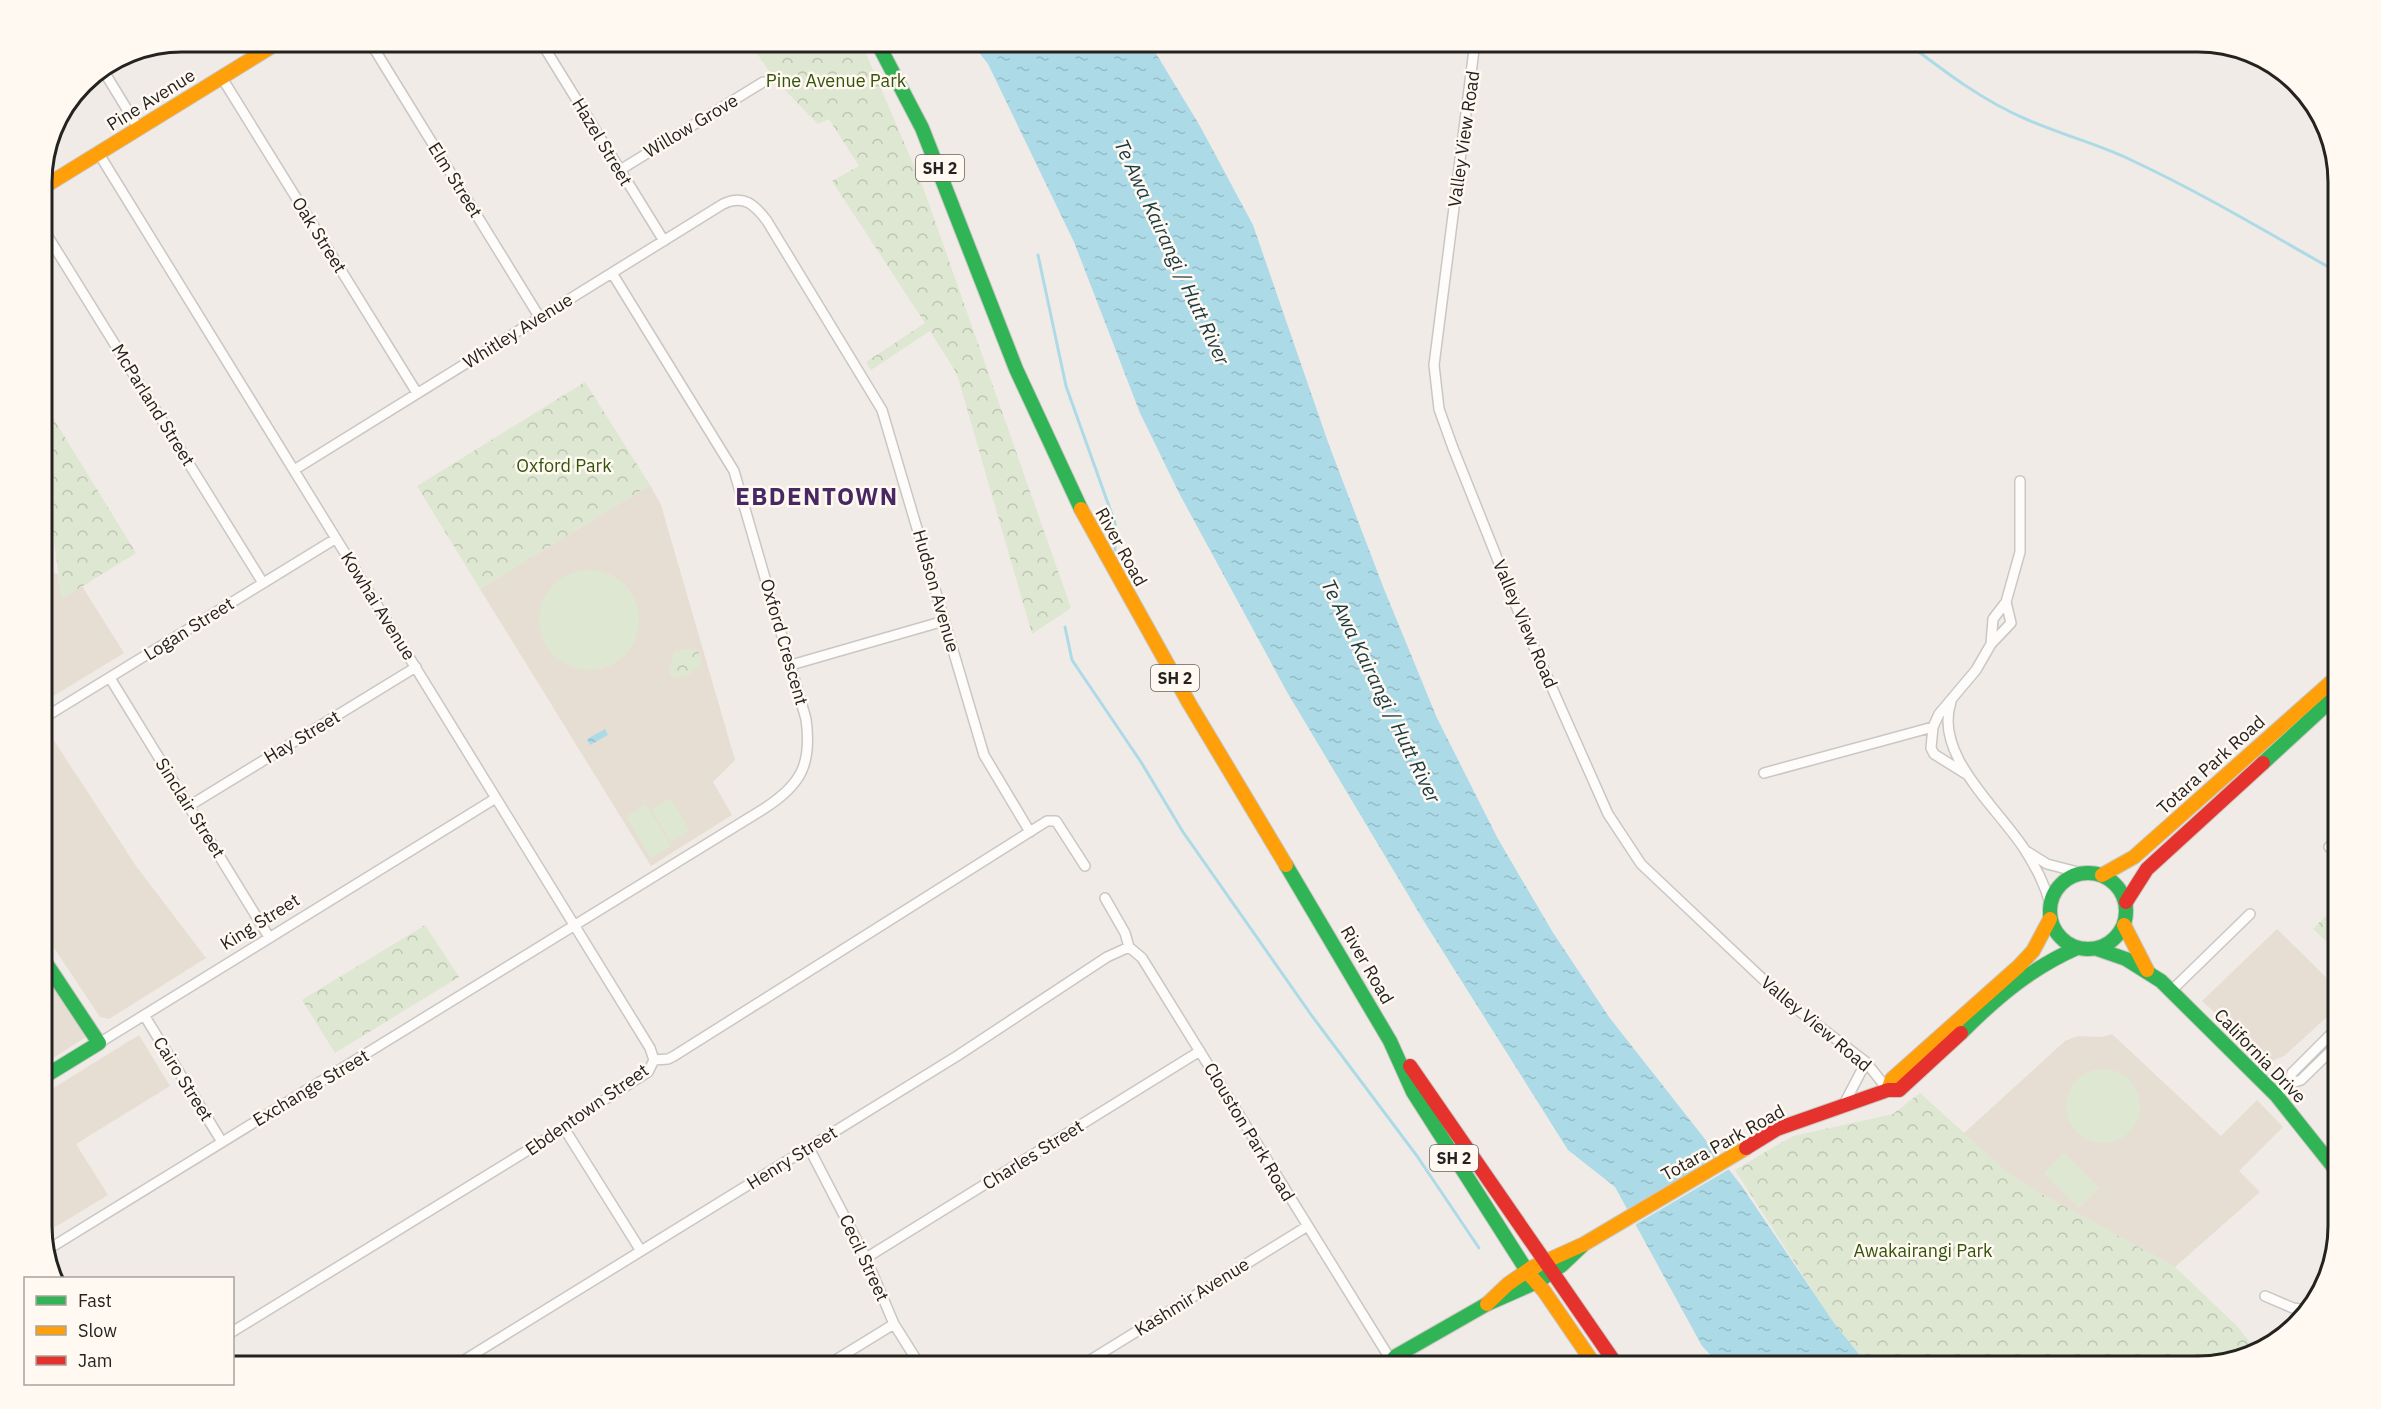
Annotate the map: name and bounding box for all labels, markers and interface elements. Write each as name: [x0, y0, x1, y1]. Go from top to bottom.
street label: Pine Avenue: [102, 63, 199, 136]
park label: Pine Avenue Park: [766, 69, 907, 92]
street label: Valley View Road: [1443, 69, 1484, 209]
street label: Willow Grove: [639, 88, 742, 163]
street label: Hazel Street: [567, 93, 638, 190]
water label: Te Awa Kairangi / Hutt River: [1108, 135, 1237, 370]
street label: Elm Street: [423, 138, 488, 222]
road number: SH 2: [916, 155, 964, 181]
street label: Oak Street: [287, 192, 352, 277]
street label: Whitley Avenue: [459, 288, 577, 373]
street label: McParland Street: [107, 340, 200, 470]
park label: Oxford Park: [516, 454, 612, 477]
district label: EBDENTOWN: [735, 480, 899, 512]
street label: River Road: [1090, 503, 1153, 590]
street label: Hudson Avenue: [908, 527, 965, 655]
street label: Kowhai Avenue: [336, 547, 421, 664]
street label: Valley View Road: [1488, 556, 1563, 692]
water label: Te Awa Kairangi / Hutt River: [1315, 574, 1448, 808]
street label: Oxford Crescent: [755, 576, 814, 708]
street label: Logan Street: [139, 592, 238, 665]
road number: SH 2: [1151, 665, 1199, 691]
street label: Hay Street: [259, 705, 344, 768]
street label: Totara Park Road: [2152, 710, 2269, 819]
street label: Sinclair Street: [151, 754, 230, 862]
street label: King Street: [216, 888, 304, 955]
street label: River Road: [1336, 921, 1399, 1008]
street label: Valley View Road: [1756, 971, 1876, 1077]
street label: California Drive: [2209, 1003, 2311, 1108]
street label: Cairo Street: [148, 1032, 218, 1125]
street label: Exchange Street: [248, 1044, 373, 1131]
street label: Ebdentown Street: [521, 1058, 653, 1161]
street label: Clouston Park Road: [1199, 1058, 1300, 1205]
street label: Totara Park Road: [1657, 1099, 1789, 1186]
street label: Charles Street: [978, 1114, 1088, 1195]
street label: Henry Street: [742, 1121, 841, 1194]
road number: SH 2: [1430, 1145, 1478, 1171]
street label: Cecil Street: [834, 1211, 895, 1305]
park label: Awakairangi Park: [1853, 1239, 1993, 1262]
street label: Kashmir Avenue: [1130, 1252, 1253, 1341]
legend: [24, 1277, 234, 1385]
text: Fast: [78, 1289, 112, 1312]
text: Slow: [78, 1319, 117, 1342]
text: Jam: [78, 1349, 113, 1372]

